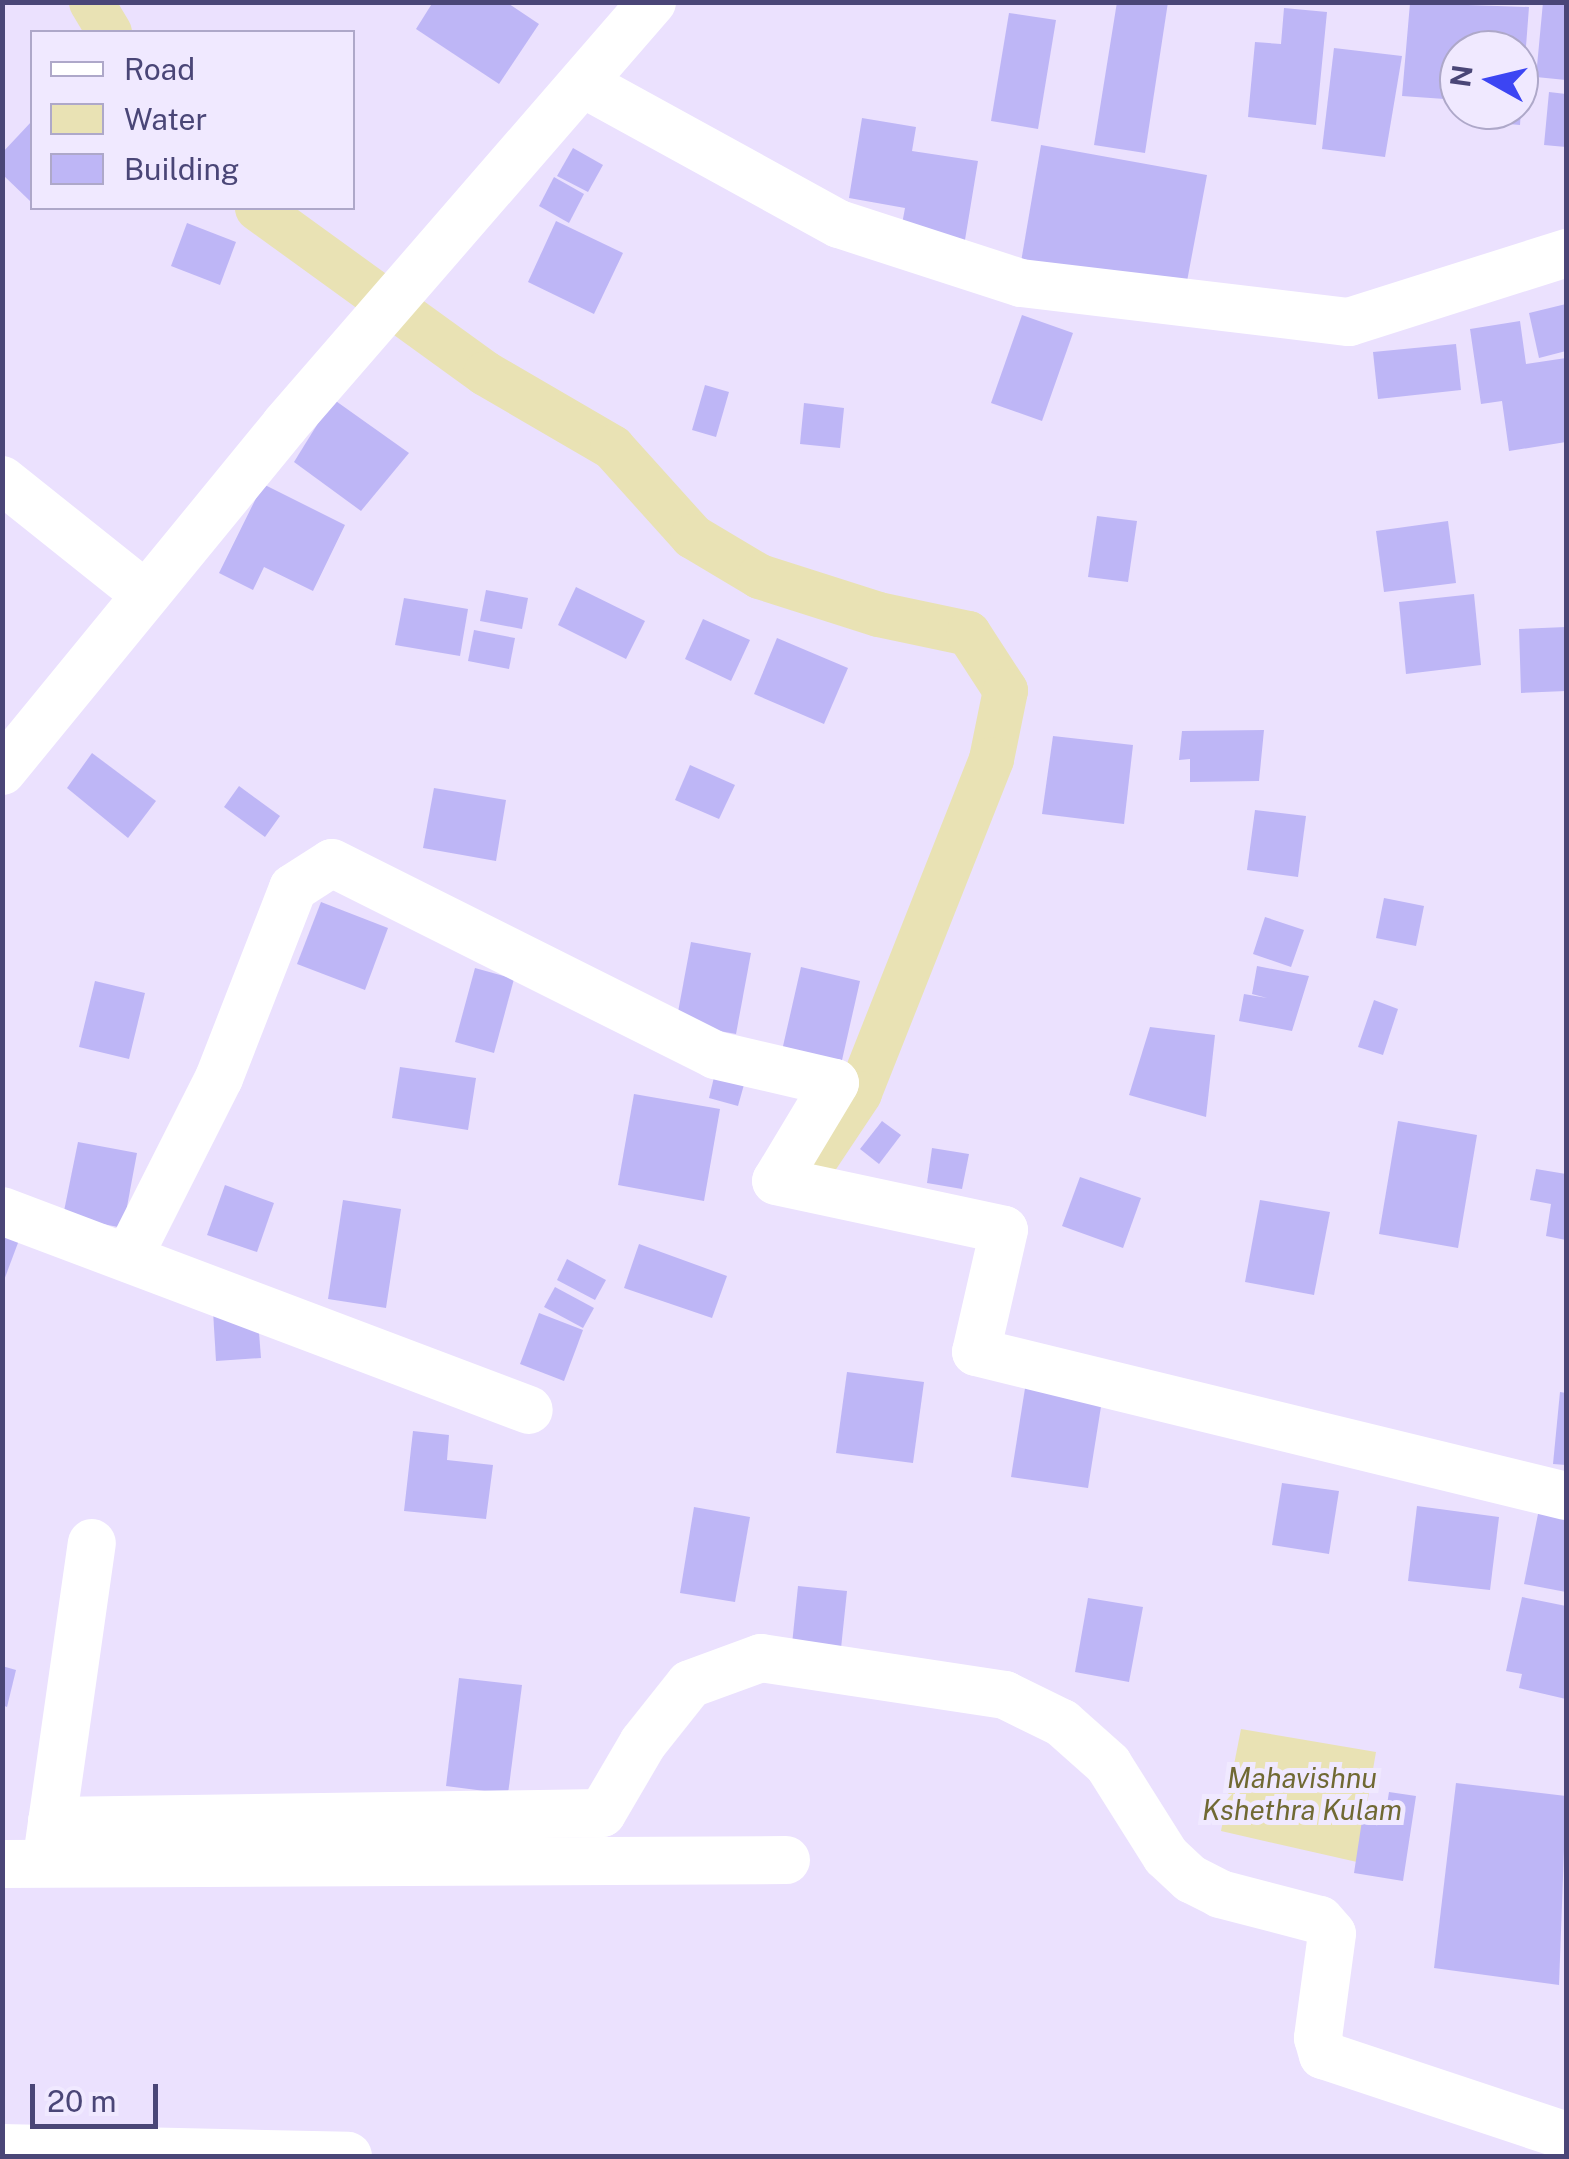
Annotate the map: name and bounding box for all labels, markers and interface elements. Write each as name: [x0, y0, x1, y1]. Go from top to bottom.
legend: [30, 30, 355, 210]
north arrow: [1439, 30, 1539, 130]
text: Road: [124, 51, 195, 87]
text: N: [1443, 63, 1479, 89]
text: Water: [124, 101, 207, 137]
text: Building: [124, 151, 239, 187]
water label: Mahavishnu Kshethra Kulam: [1202, 1761, 1402, 1827]
scale bar: [35, 2064, 162, 2126]
text: 20 m: [47, 2083, 116, 2119]

